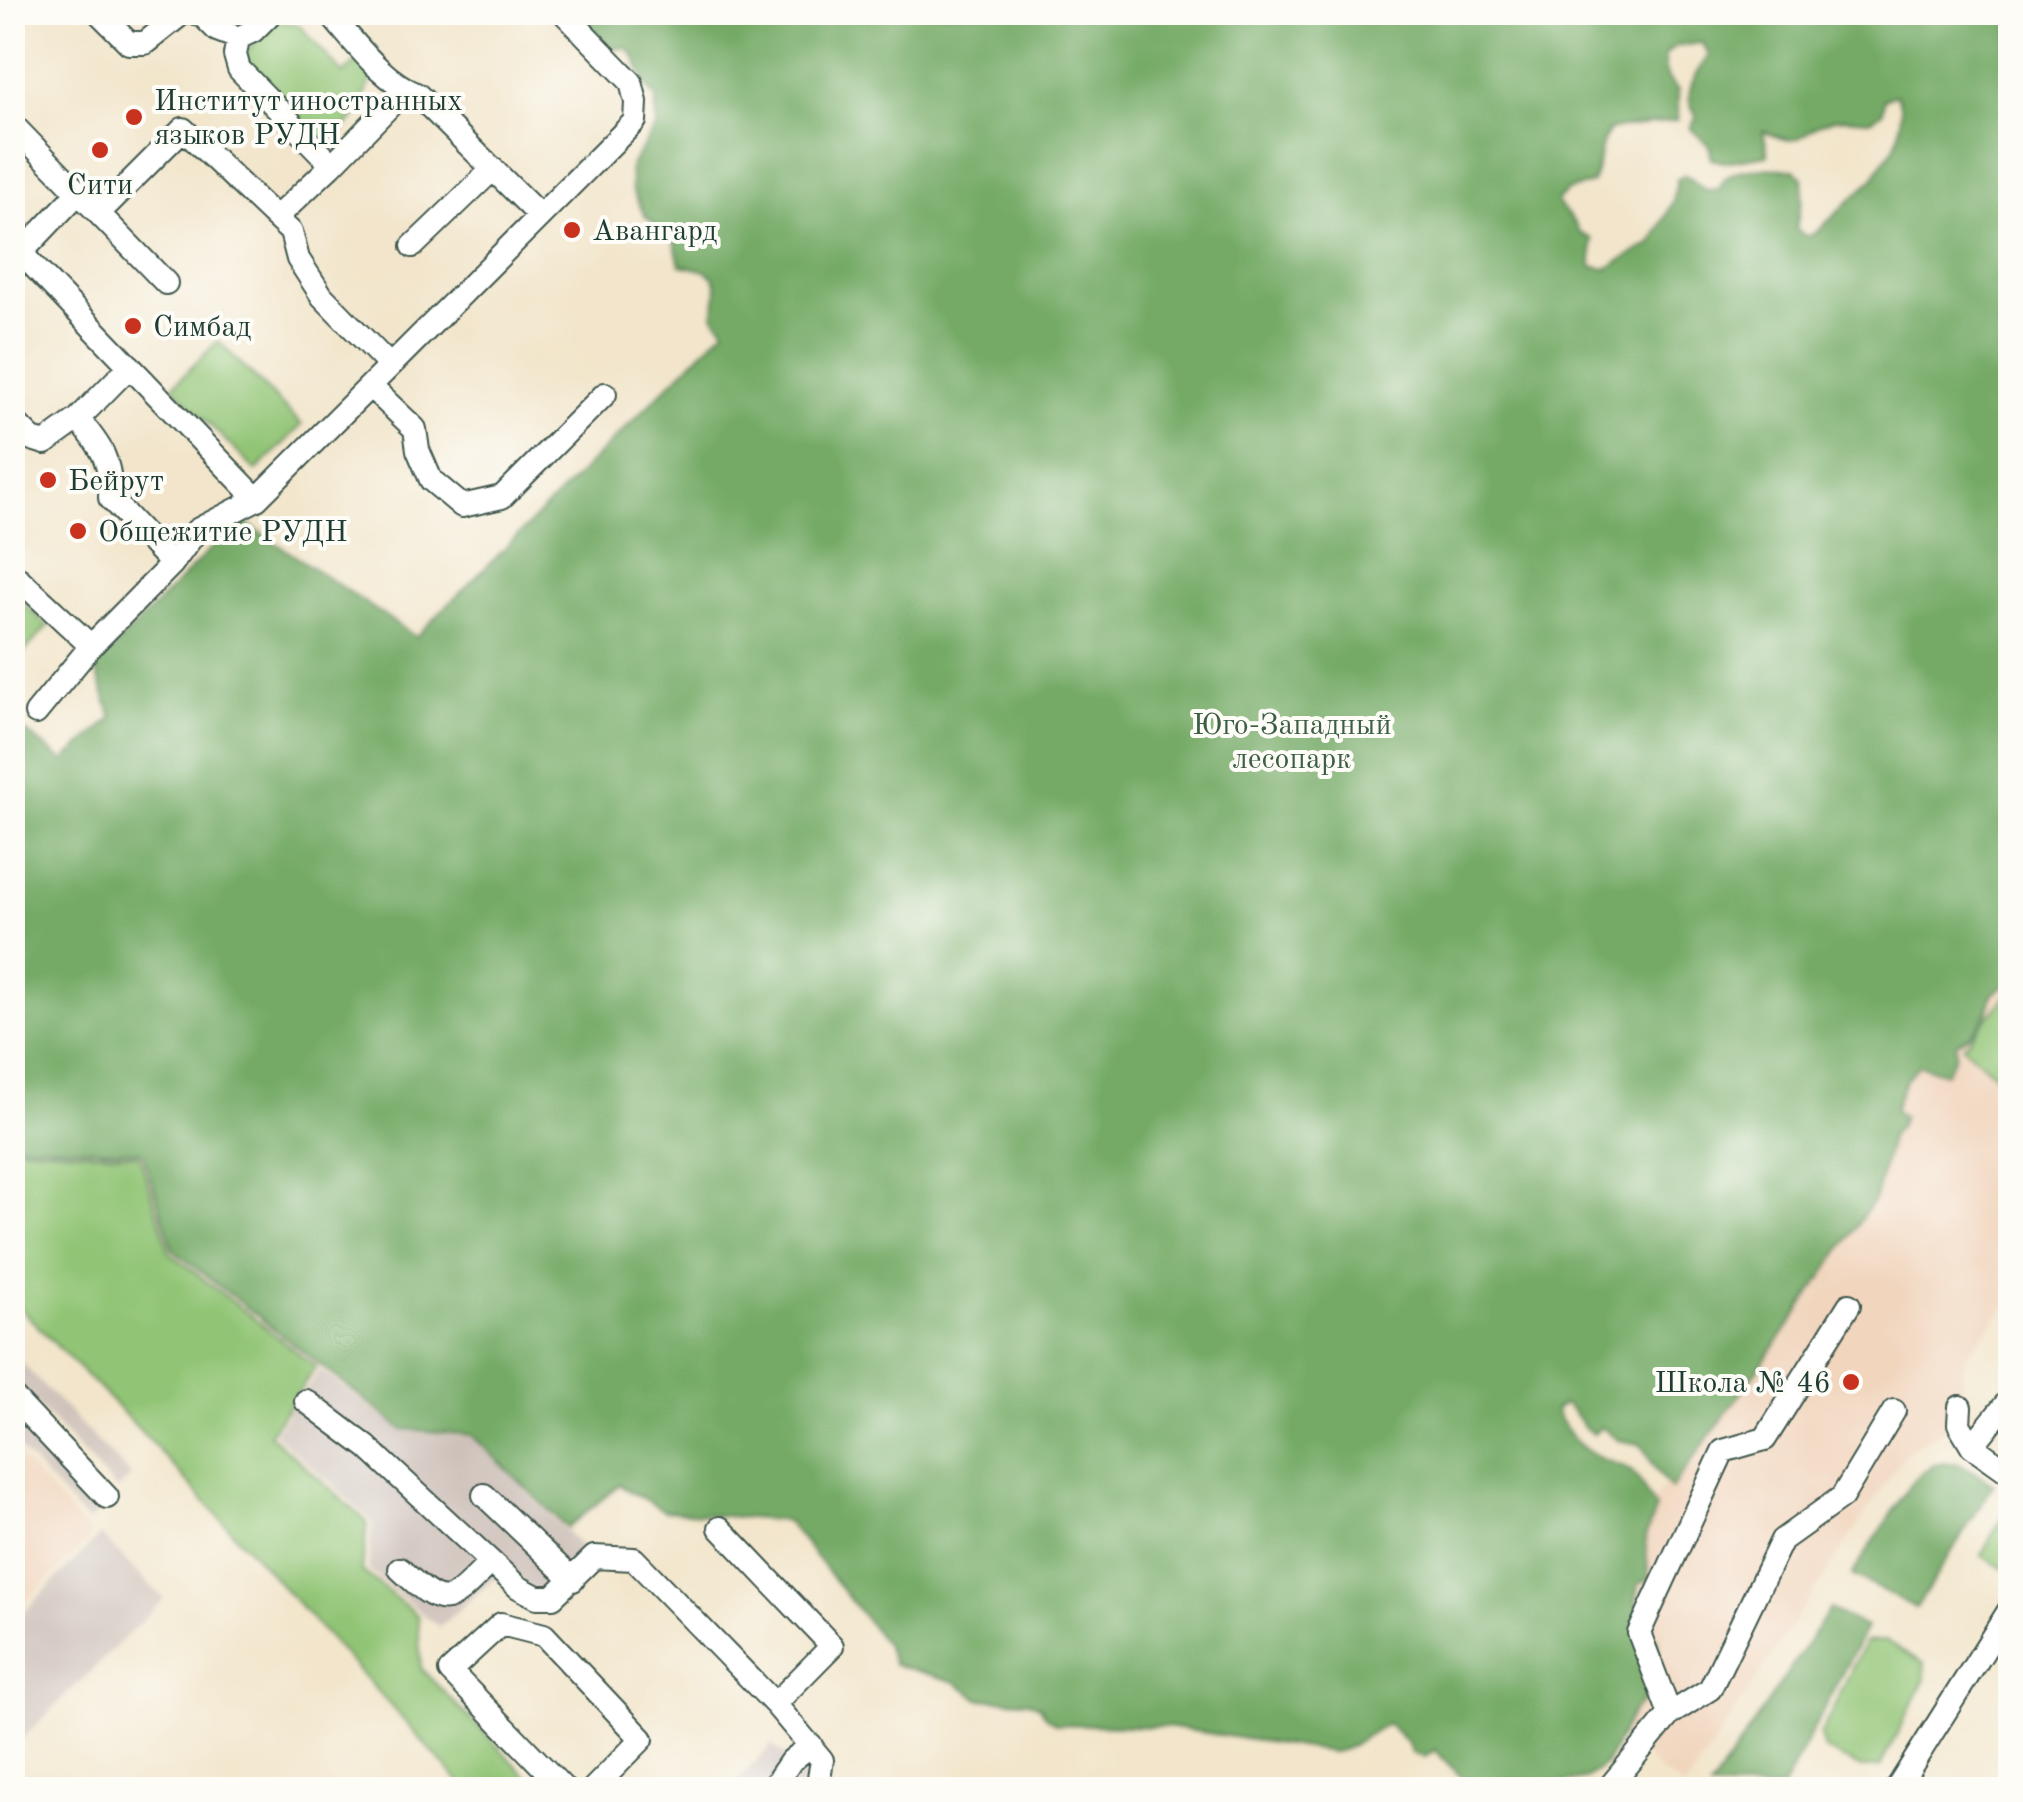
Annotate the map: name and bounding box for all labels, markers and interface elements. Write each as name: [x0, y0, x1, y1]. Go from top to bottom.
place label: Институт иностранных языков РУДН: [154, 87, 463, 151]
marker: Институт иностранных языков РУДН: [123, 106, 145, 128]
marker: Сити: [89, 139, 111, 161]
place label: Сити: [67, 171, 133, 201]
place label: Авангард: [592, 217, 717, 247]
marker: Авангард: [561, 219, 583, 241]
place label: Симбад: [153, 313, 251, 343]
marker: Симбад: [122, 315, 144, 337]
place label: Бейрут: [68, 467, 164, 497]
marker: Бейрут: [37, 469, 59, 491]
place label: Общежитие РУДН: [98, 518, 348, 548]
marker: Общежитие РУДН: [67, 520, 89, 542]
park label: Юго-Западный лесопарк: [1192, 711, 1392, 775]
place label: Школа № 46: [1654, 1369, 1831, 1399]
marker: Школа № 46: [1840, 1371, 1862, 1393]

